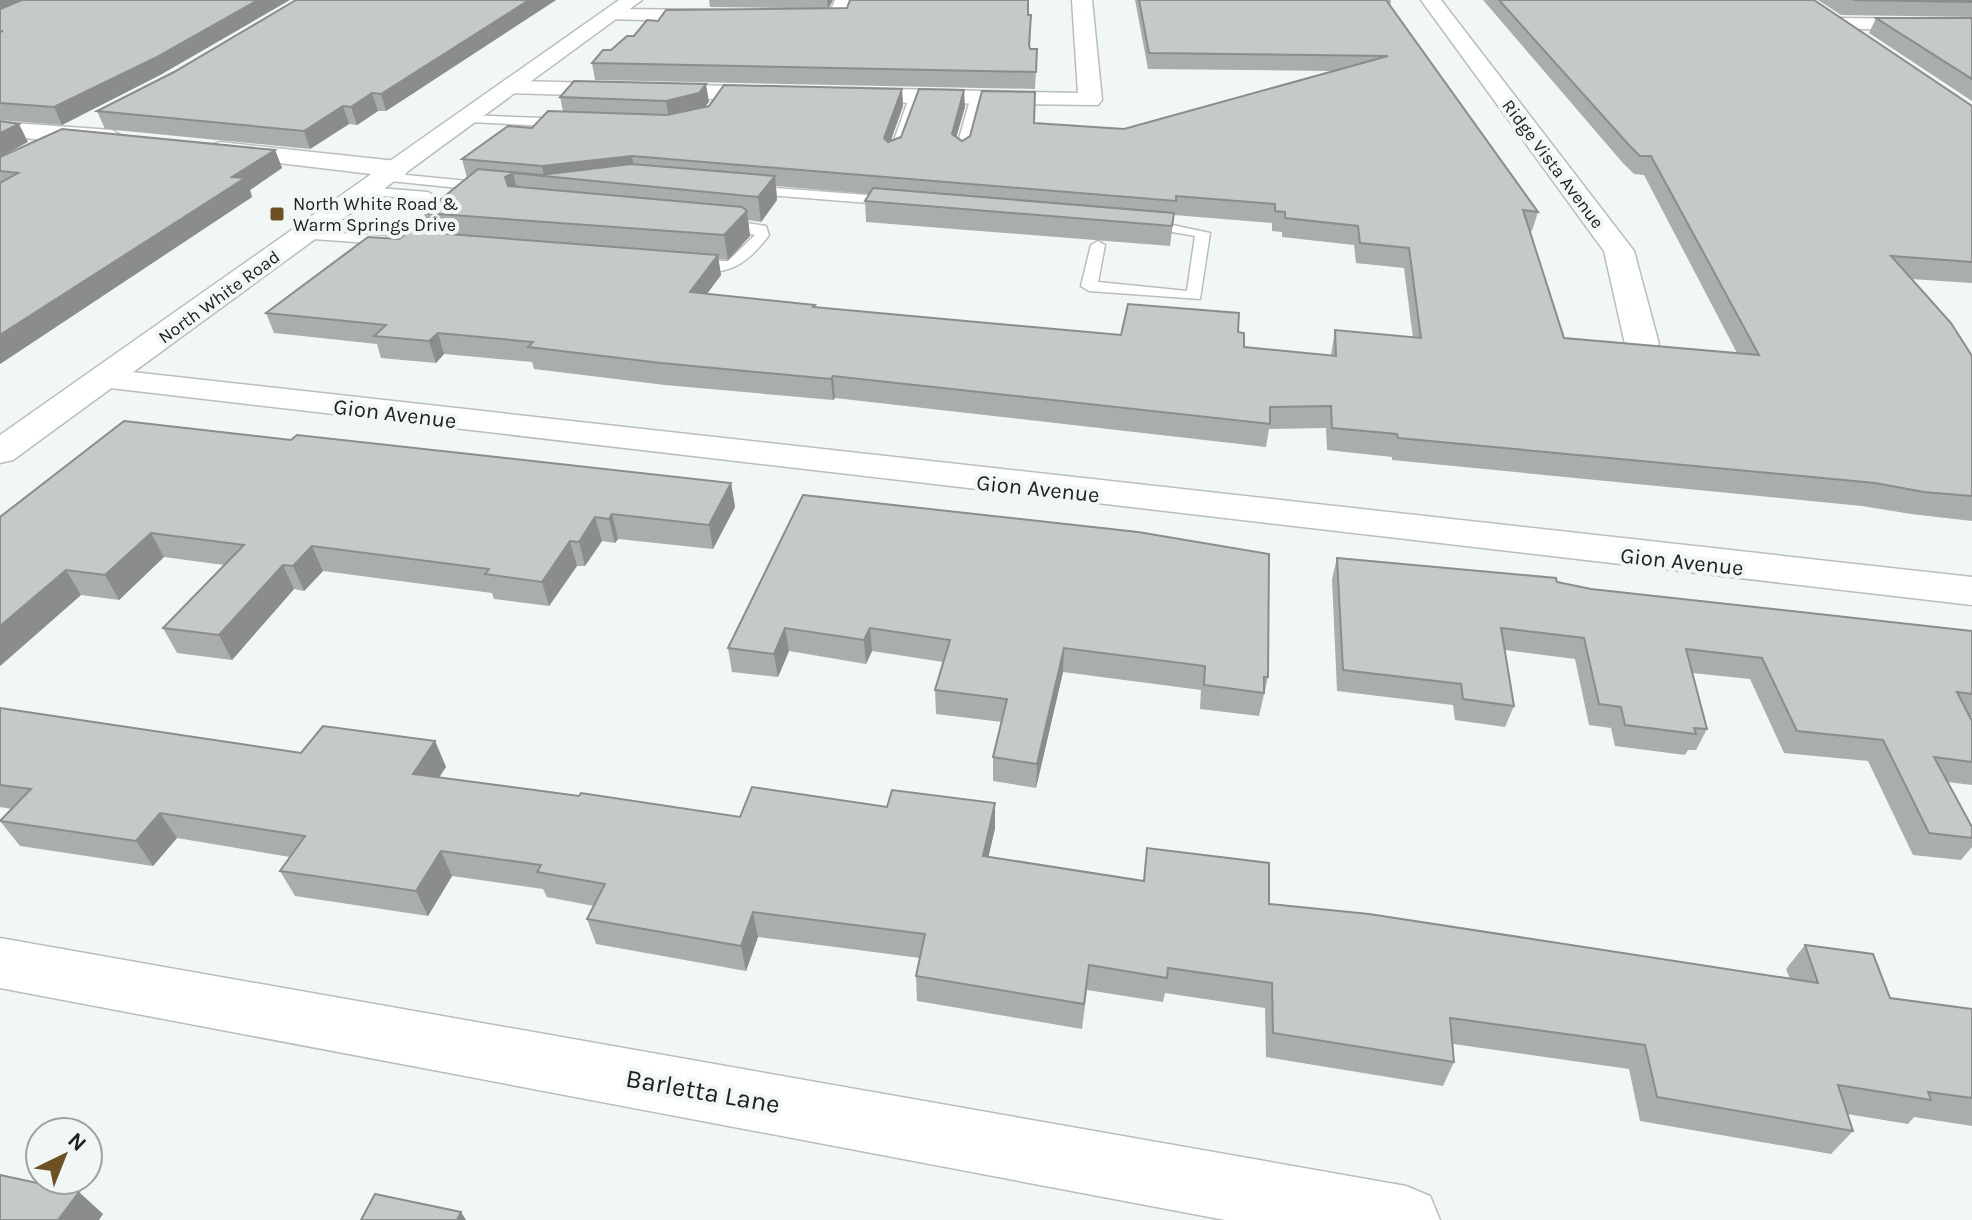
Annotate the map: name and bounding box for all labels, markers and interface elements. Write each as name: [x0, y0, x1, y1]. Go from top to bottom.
street label: Ridge Vista Avenue: [1497, 95, 1609, 233]
place label: North White Road & Warm Springs Drive: [293, 193, 458, 236]
marker: North White Road & Warm Springs Drive: [268, 205, 286, 223]
street label: North White Road: [154, 246, 284, 348]
street label: Gion Avenue: [332, 394, 458, 434]
street label: Gion Avenue: [975, 470, 1101, 508]
street label: Gion Avenue: [1619, 543, 1745, 581]
street label: Barletta Lane: [623, 1063, 782, 1120]
north arrow: [24, 1116, 104, 1196]
text: N: [62, 1127, 92, 1157]

